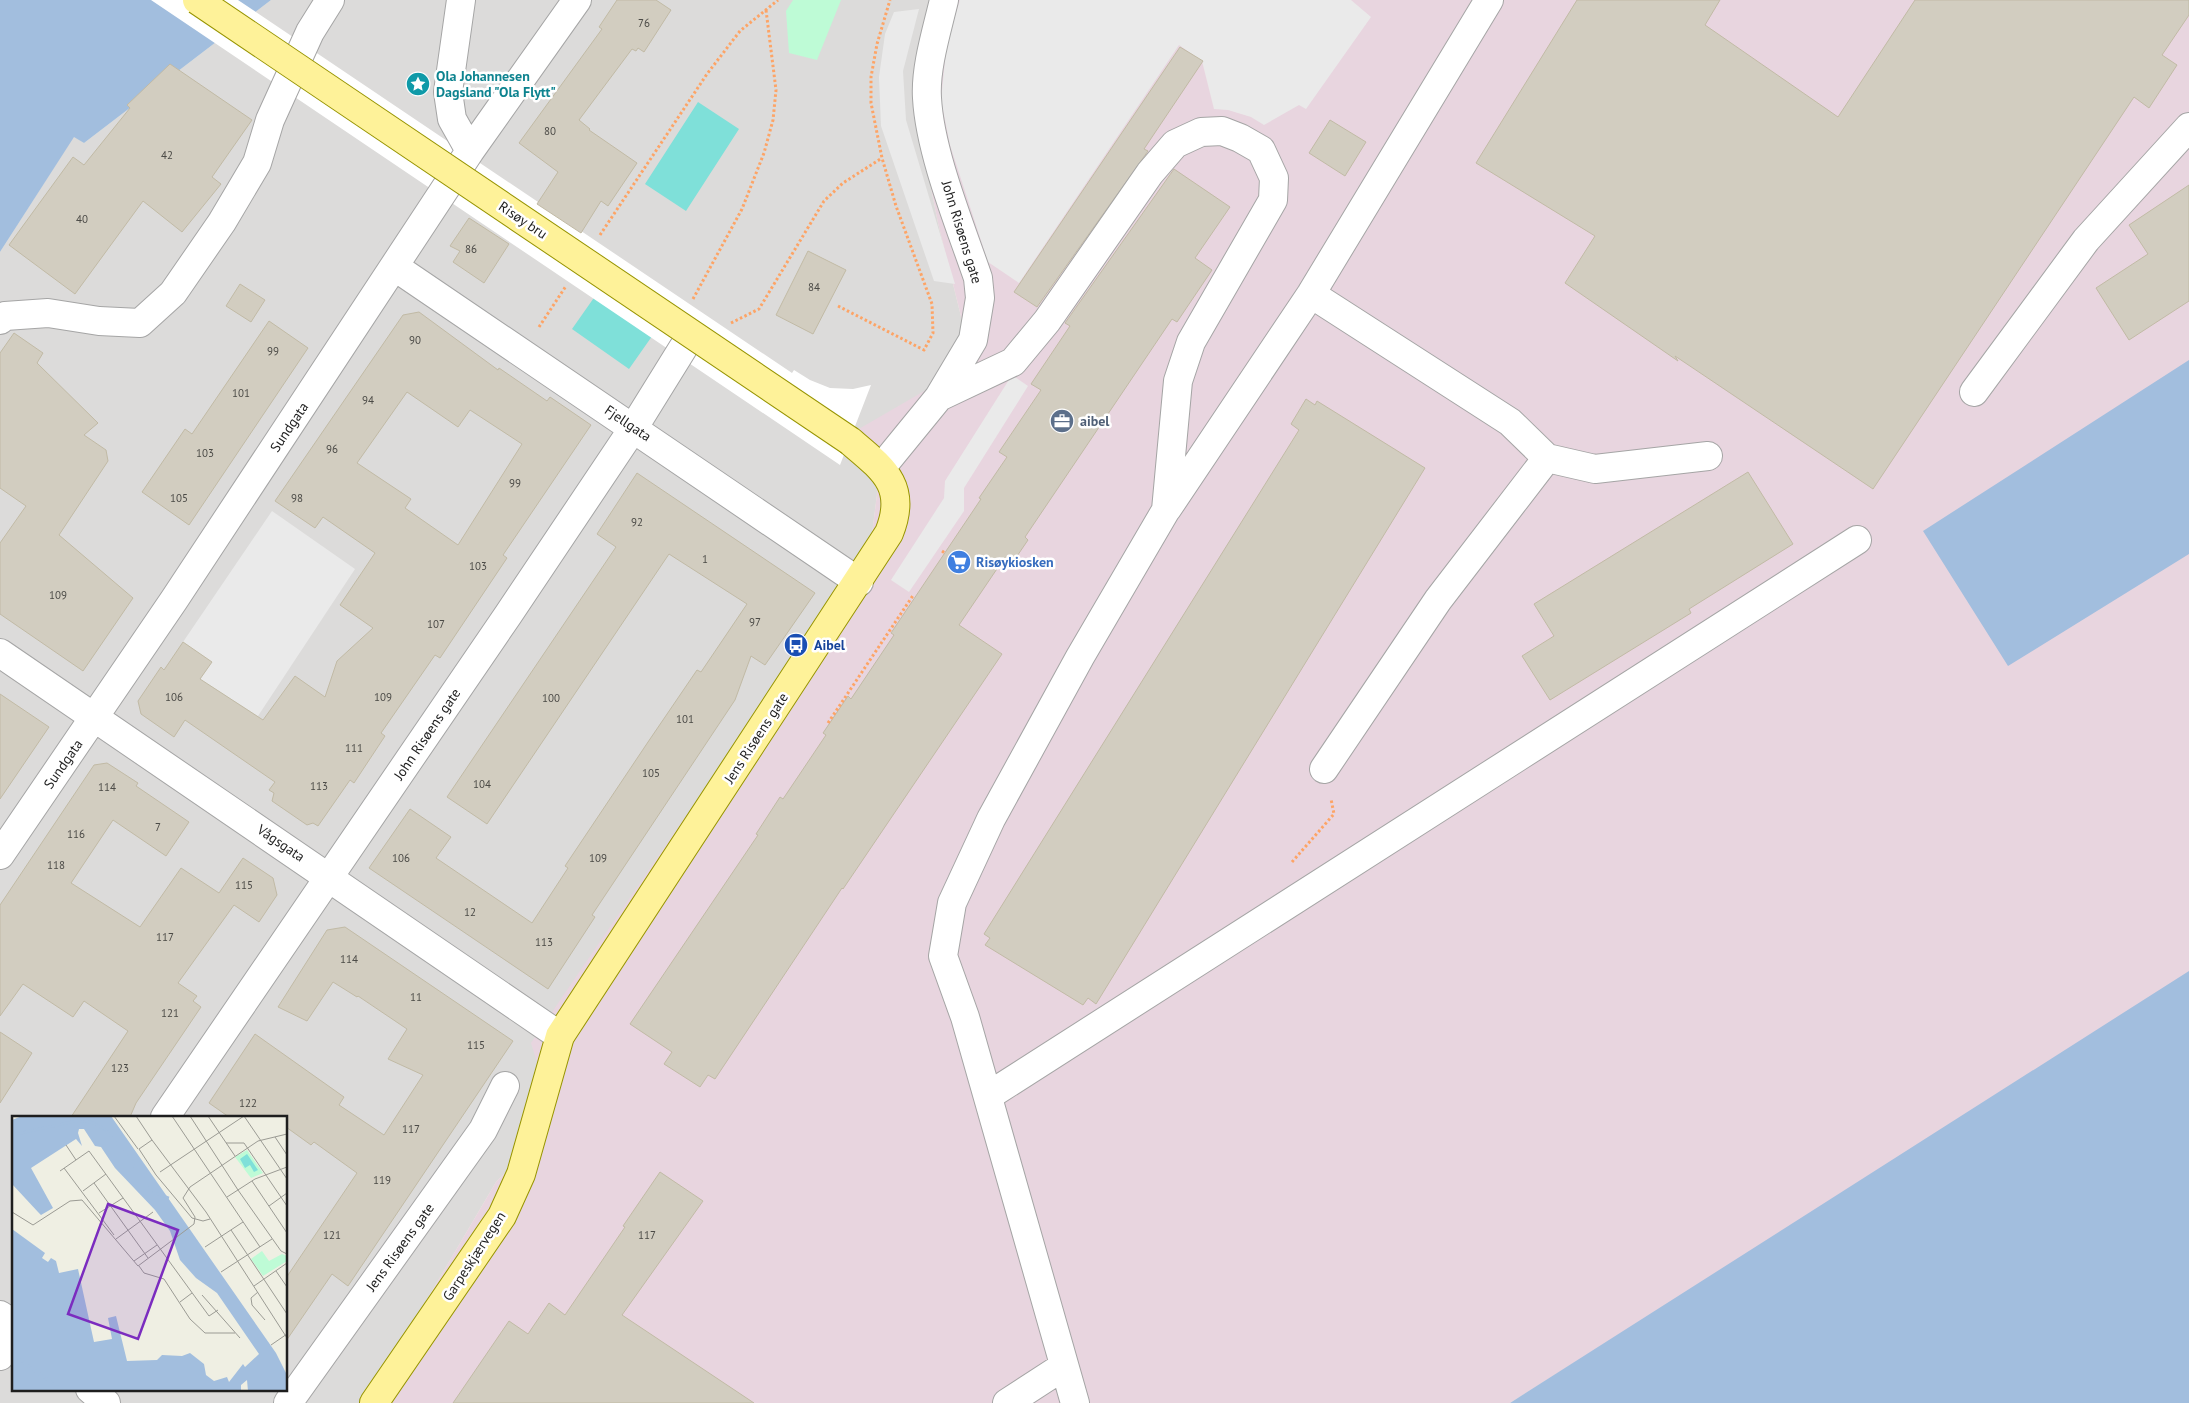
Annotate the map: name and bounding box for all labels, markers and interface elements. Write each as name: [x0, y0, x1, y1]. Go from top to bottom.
house number: 76: [638, 16, 650, 30]
place label: Ola Johannesen Dagsland "Ola Flytt": [436, 67, 556, 101]
place icon: Ola Johannesen Dagsland "Ola Flytt": [405, 71, 431, 97]
house number: 80: [544, 124, 556, 138]
house number: 42: [161, 148, 173, 162]
street label: John Risøens gate: [938, 177, 986, 286]
street label: Risøy bru: [495, 197, 551, 243]
house number: 40: [76, 212, 88, 226]
house number: 86: [465, 242, 477, 256]
house number: 84: [808, 280, 820, 294]
house number: 90: [409, 333, 421, 347]
house number: 99: [267, 344, 279, 358]
house number: 101: [232, 386, 250, 400]
house number: 94: [362, 393, 374, 407]
street label: Sundgata: [266, 399, 312, 455]
street label: Fjellgata: [601, 401, 655, 445]
office icon: aibel: [1049, 408, 1075, 434]
place label: aibel: [1080, 412, 1110, 430]
house number: 96: [326, 442, 338, 456]
house number: 103: [196, 446, 214, 460]
house number: 99: [509, 476, 521, 490]
house number: 105: [170, 491, 188, 505]
house number: 98: [291, 491, 303, 505]
house number: 92: [631, 515, 643, 529]
supermarket icon: Risøykiosken: [946, 549, 972, 575]
house number: 1: [702, 552, 708, 566]
place label: Risøykiosken: [976, 553, 1054, 571]
house number: 103: [469, 559, 487, 573]
house number: 109: [49, 588, 67, 602]
house number: 97: [749, 615, 761, 629]
house number: 107: [427, 617, 445, 631]
bus stop icon: Aibel: [783, 632, 809, 658]
place label: Aibel: [814, 636, 846, 654]
street label: John Risøens gate: [389, 685, 464, 784]
street label: Jens Risøens gate: [719, 689, 792, 788]
house number: 106: [165, 690, 183, 704]
house number: 109: [374, 690, 392, 704]
house number: 100: [542, 691, 560, 705]
house number: 101: [676, 712, 694, 726]
street label: Sundgata: [39, 736, 87, 792]
house number: 111: [345, 741, 363, 755]
house number: 105: [642, 766, 660, 780]
house number: 104: [473, 777, 491, 791]
house number: 113: [310, 779, 328, 793]
house number: 114: [98, 780, 116, 794]
house number: 7: [155, 820, 161, 834]
street label: Vågsgata: [253, 820, 308, 866]
house number: 116: [67, 827, 85, 841]
house number: 106: [392, 851, 410, 865]
house number: 109: [589, 851, 607, 865]
house number: 118: [47, 858, 65, 872]
house number: 115: [235, 878, 253, 892]
house number: 12: [464, 905, 476, 919]
house number: 117: [156, 930, 174, 944]
house number: 113: [535, 935, 553, 949]
house number: 114: [340, 952, 358, 966]
house number: 11: [410, 990, 422, 1004]
house number: 121: [161, 1006, 179, 1020]
house number: 115: [467, 1038, 485, 1052]
house number: 123: [111, 1061, 129, 1075]
house number: 122: [239, 1096, 257, 1110]
inset map: [12, 1116, 288, 1390]
house number: 117: [402, 1122, 420, 1136]
house number: 119: [373, 1173, 391, 1187]
street label: Jens Risøens gate: [361, 1199, 438, 1295]
street label: Garpeskjærvegen: [438, 1208, 510, 1304]
house number: 121: [323, 1228, 341, 1242]
house number: 117: [638, 1228, 656, 1242]

